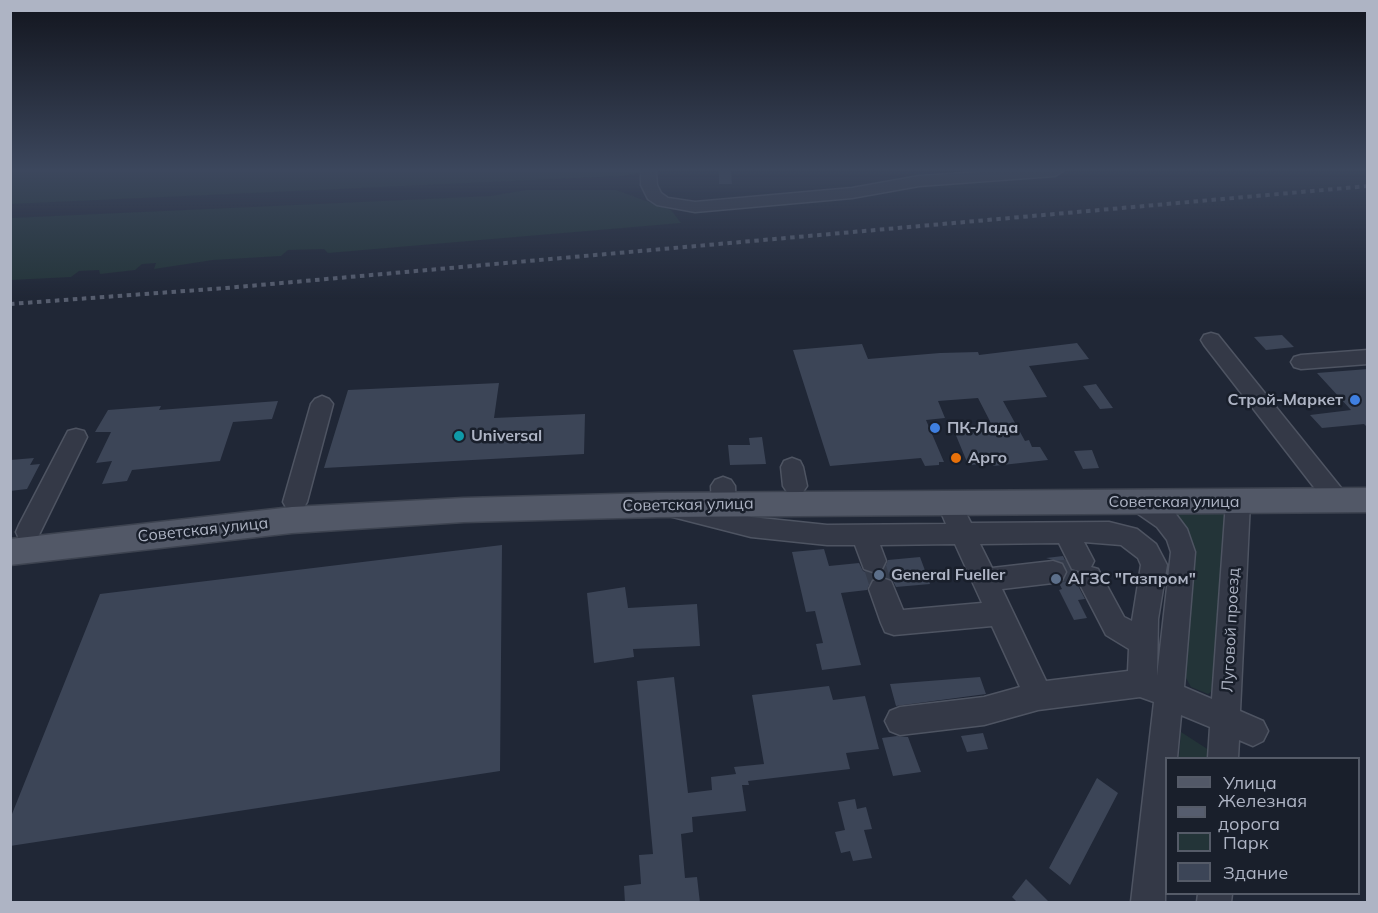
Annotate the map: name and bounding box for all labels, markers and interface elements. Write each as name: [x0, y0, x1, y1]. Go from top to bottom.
place label: Строй-Маркет: [1228, 390, 1343, 410]
marker: Строй-Маркет: [1348, 393, 1362, 407]
place label: ПК-Лада: [947, 418, 1018, 438]
marker: ПК-Лада: [928, 421, 942, 435]
place label: Universal: [471, 426, 542, 446]
marker: Universal: [452, 429, 466, 443]
place label: Арго: [968, 448, 1007, 468]
marker: Арго: [949, 451, 963, 465]
street label: Советская улица: [1108, 492, 1240, 512]
street label: Советская улица: [622, 494, 754, 516]
street label: Советская улица: [137, 514, 269, 546]
place label: General Fueller: [891, 565, 1005, 585]
street label: Луговой проезд: [1218, 567, 1244, 693]
marker: General Fueller: [872, 568, 886, 582]
place label: АГЗС "Газпром": [1068, 569, 1196, 589]
marker: АГЗС "Газпром": [1049, 572, 1063, 586]
legend: [1165, 757, 1360, 895]
text: Улица: [1223, 771, 1277, 794]
text: Железная дорога: [1218, 789, 1307, 835]
text: Парк: [1223, 831, 1268, 854]
text: Здание: [1223, 861, 1288, 884]

